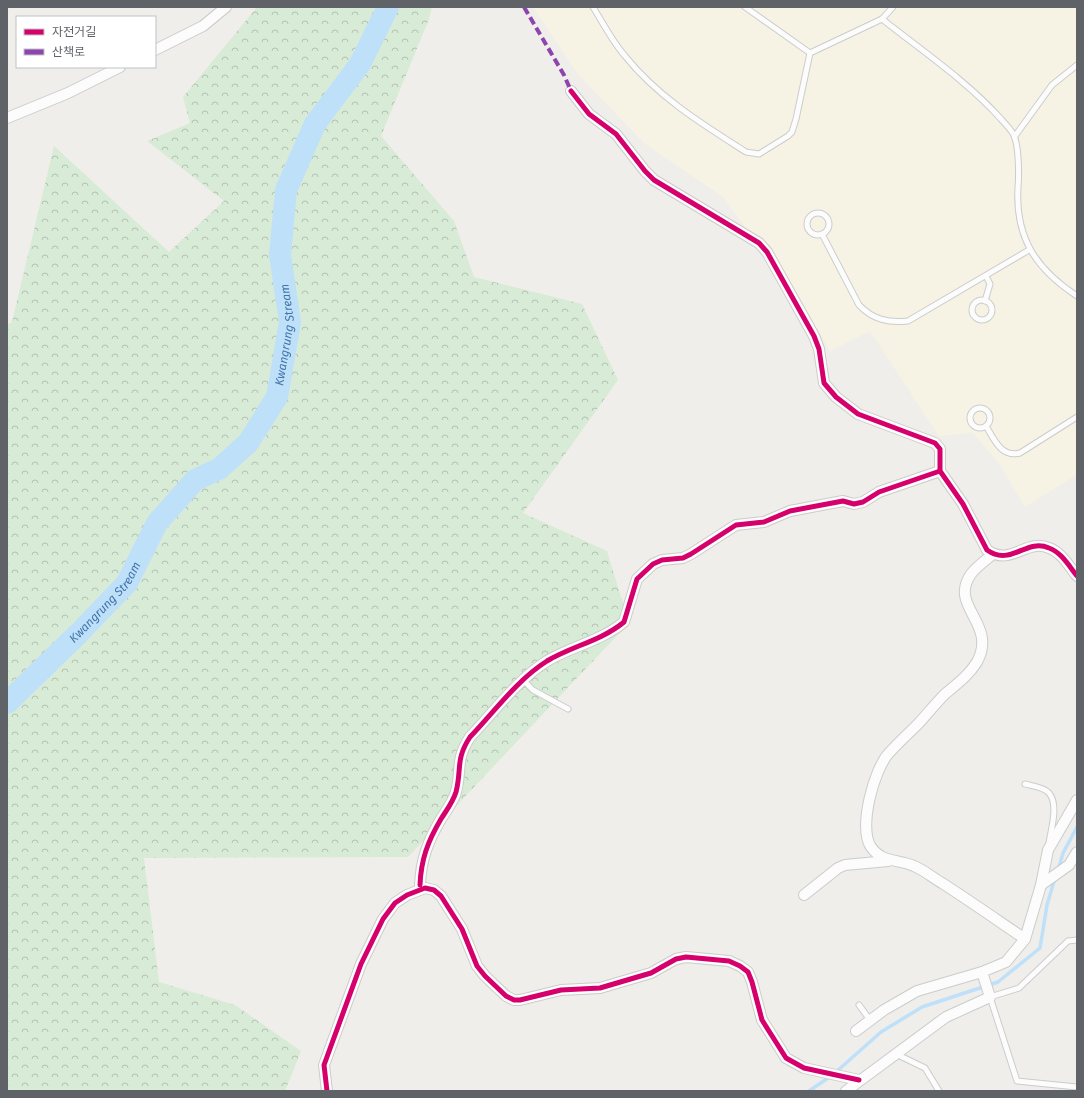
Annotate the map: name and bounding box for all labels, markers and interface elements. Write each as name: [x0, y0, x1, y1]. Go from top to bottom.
legend: [16, 16, 156, 68]
text: 자전거길: [52, 25, 96, 39]
text: 산책로: [52, 45, 85, 59]
water label: Kwangrung Stream: [272, 283, 297, 387]
water label: Kwangrung Stream: [66, 560, 143, 646]

